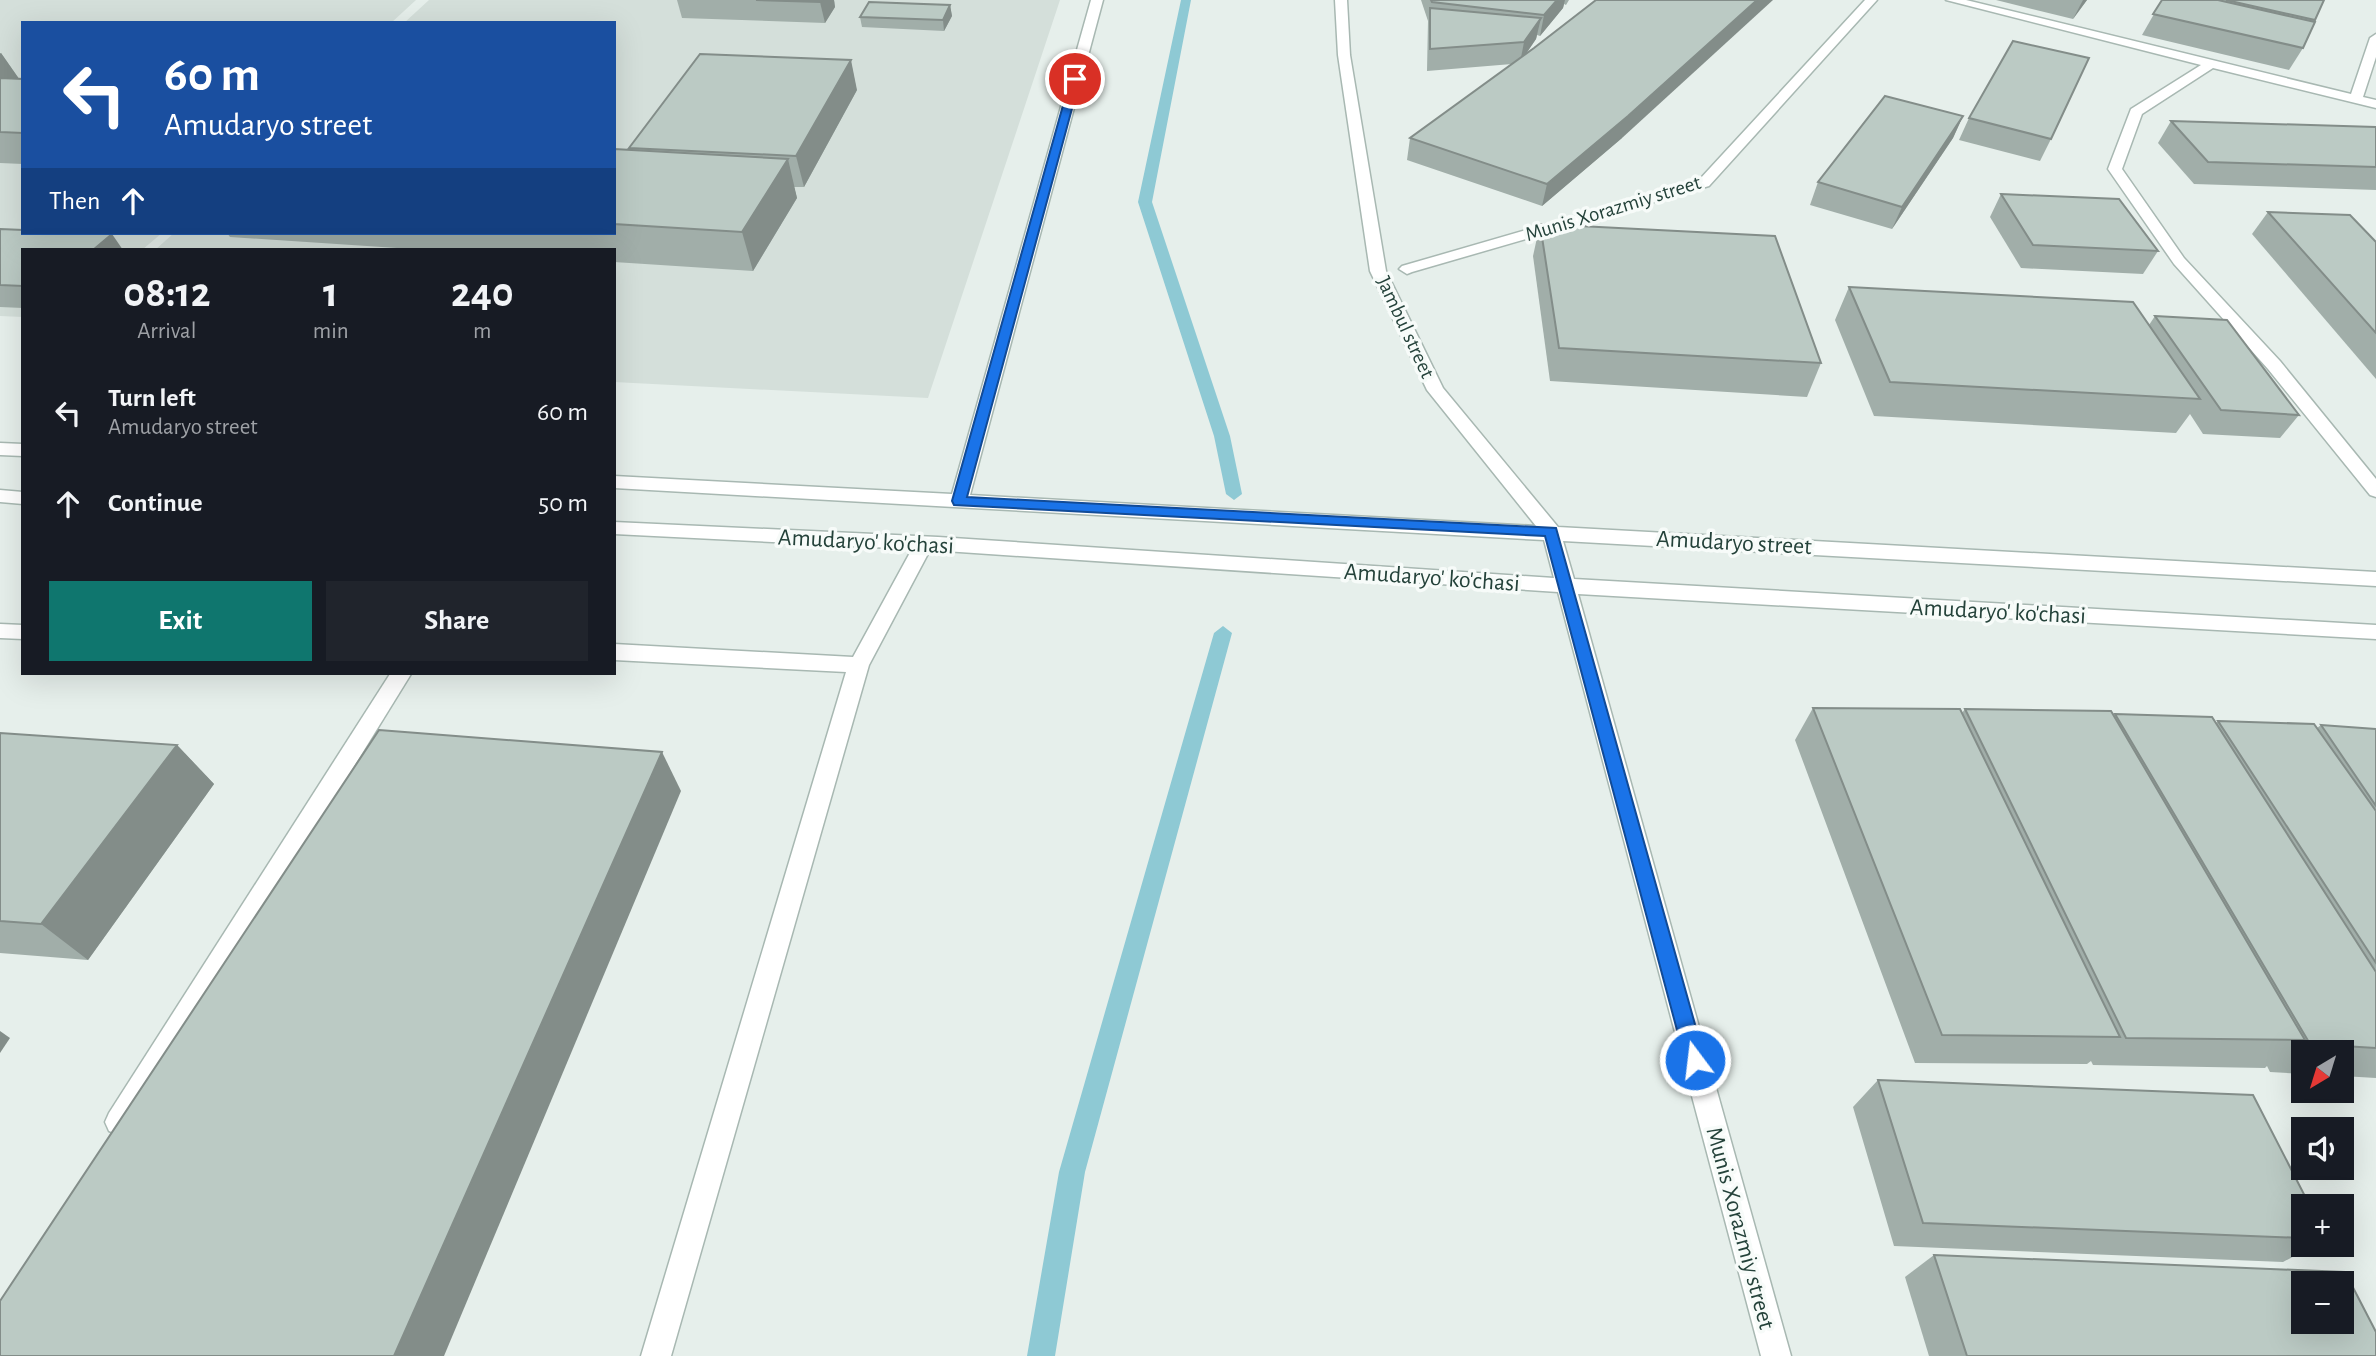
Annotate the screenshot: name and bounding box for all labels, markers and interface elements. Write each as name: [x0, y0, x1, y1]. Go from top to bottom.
icon: left: [49, 49, 140, 140]
pin: [1045, 49, 1105, 109]
text: 60 m: [164, 51, 260, 100]
icon: arrive: [1056, 60, 1094, 98]
text: Amudaryo street: [164, 109, 372, 141]
street label: Munis Xorazmiy street: [1523, 172, 1704, 245]
icon: ahead: [114, 182, 152, 220]
text: Then: [49, 188, 100, 214]
text: 08:12: [123, 272, 210, 314]
text: 1: [323, 272, 338, 314]
text: 240: [451, 272, 514, 314]
street label: Jambul street: [1373, 273, 1438, 382]
text: Arrival: [137, 320, 196, 343]
text: min: [313, 320, 349, 343]
text: m: [473, 320, 491, 343]
text: Turn left: [108, 385, 196, 411]
icon: left: [49, 394, 87, 432]
text: 60 m: [537, 399, 588, 425]
text: Amudaryo street: [108, 416, 258, 439]
icon: ahead: [49, 485, 87, 523]
text: Continue: [108, 490, 203, 516]
text: 50 m: [538, 490, 588, 516]
street label: Amudaryo' ko'chasi: [777, 525, 955, 559]
street label: Amudaryo street: [1655, 527, 1813, 559]
street label: Amudaryo' ko'chasi: [1343, 560, 1521, 596]
button: Exit: [49, 581, 312, 661]
button: Share: [326, 581, 588, 661]
street label: Amudaryo' ko'chasi: [1909, 595, 2087, 629]
position arrow: [1658, 1023, 1732, 1097]
north arrow: [2291, 1040, 2354, 1102]
map controls: [2291, 1040, 2354, 1334]
button: sound: [2291, 1117, 2354, 1180]
street label: Munis Xorazmiy street: [1701, 1124, 1779, 1332]
button: +: [2291, 1194, 2354, 1257]
button: −: [2291, 1271, 2354, 1334]

